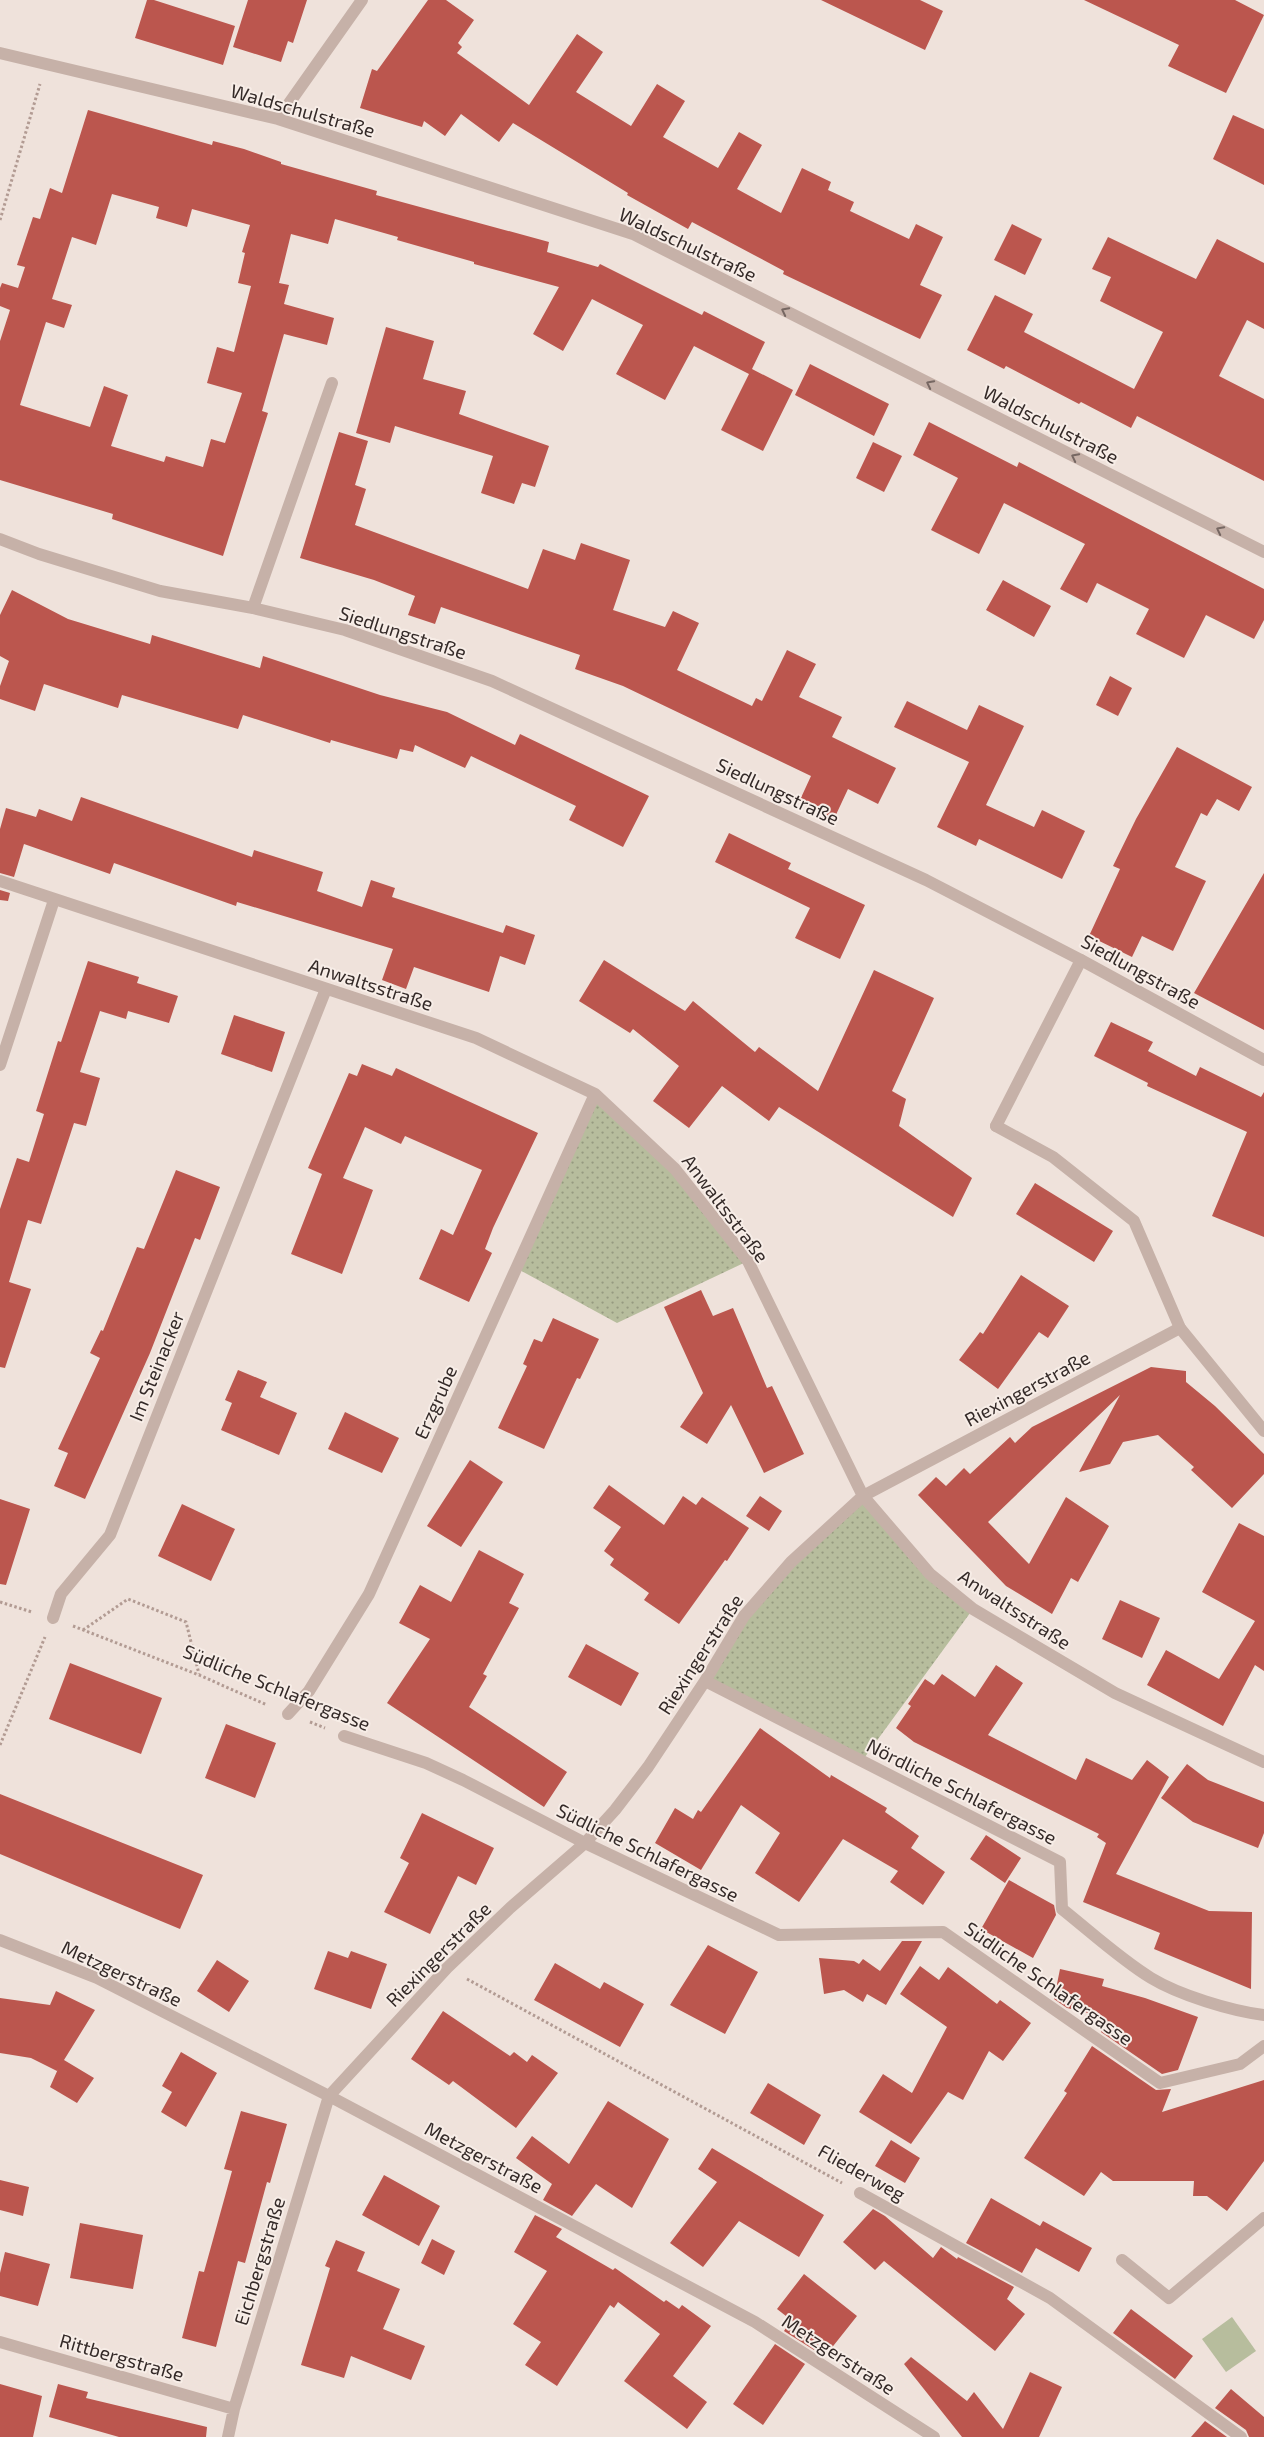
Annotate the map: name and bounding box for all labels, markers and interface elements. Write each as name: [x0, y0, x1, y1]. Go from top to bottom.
street label: Waldschulstraße: [228, 78, 378, 142]
street label: Waldschulstraße: [616, 202, 760, 286]
one-way arrow: [781, 307, 790, 317]
one-way arrow: [926, 380, 935, 390]
street label: Waldschulstraße: [979, 380, 1123, 468]
one-way arrow: [1071, 453, 1080, 463]
one-way arrow: [1217, 526, 1226, 536]
street label: Siedlungstraße: [336, 601, 470, 663]
street label: Siedlungstraße: [713, 753, 843, 829]
street label: Siedlungstraße: [1077, 929, 1205, 1013]
street label: Anwaltsstraße: [306, 953, 436, 1015]
street label: Anwaltsstraße: [678, 1149, 774, 1267]
street label: Im Steinacker: [124, 1307, 189, 1424]
street label: Riexingerstraße: [960, 1345, 1094, 1431]
street label: Erzgrube: [409, 1362, 461, 1442]
street label: Anwaltsstraße: [955, 1564, 1075, 1654]
street label: Riexingerstraße: [653, 1590, 747, 1718]
street label: Südliche Schlafergasse: [180, 1639, 374, 1735]
street label: Nördliche Schlafergasse: [863, 1733, 1061, 1849]
street label: Südliche Schlafergasse: [553, 1798, 743, 1906]
street label: Riexingerstraße: [381, 1897, 495, 2011]
street label: Südliche Schlafergasse: [961, 1916, 1137, 2050]
street label: Metzgerstraße: [58, 1935, 186, 2011]
street label: Metzgerstraße: [421, 2116, 547, 2198]
street label: Fliederweg: [814, 2139, 910, 2205]
street label: Eichbergstraße: [229, 2194, 289, 2328]
street label: Metzgerstraße: [778, 2309, 900, 2399]
street label: Rittbergstraße: [57, 2328, 187, 2386]

